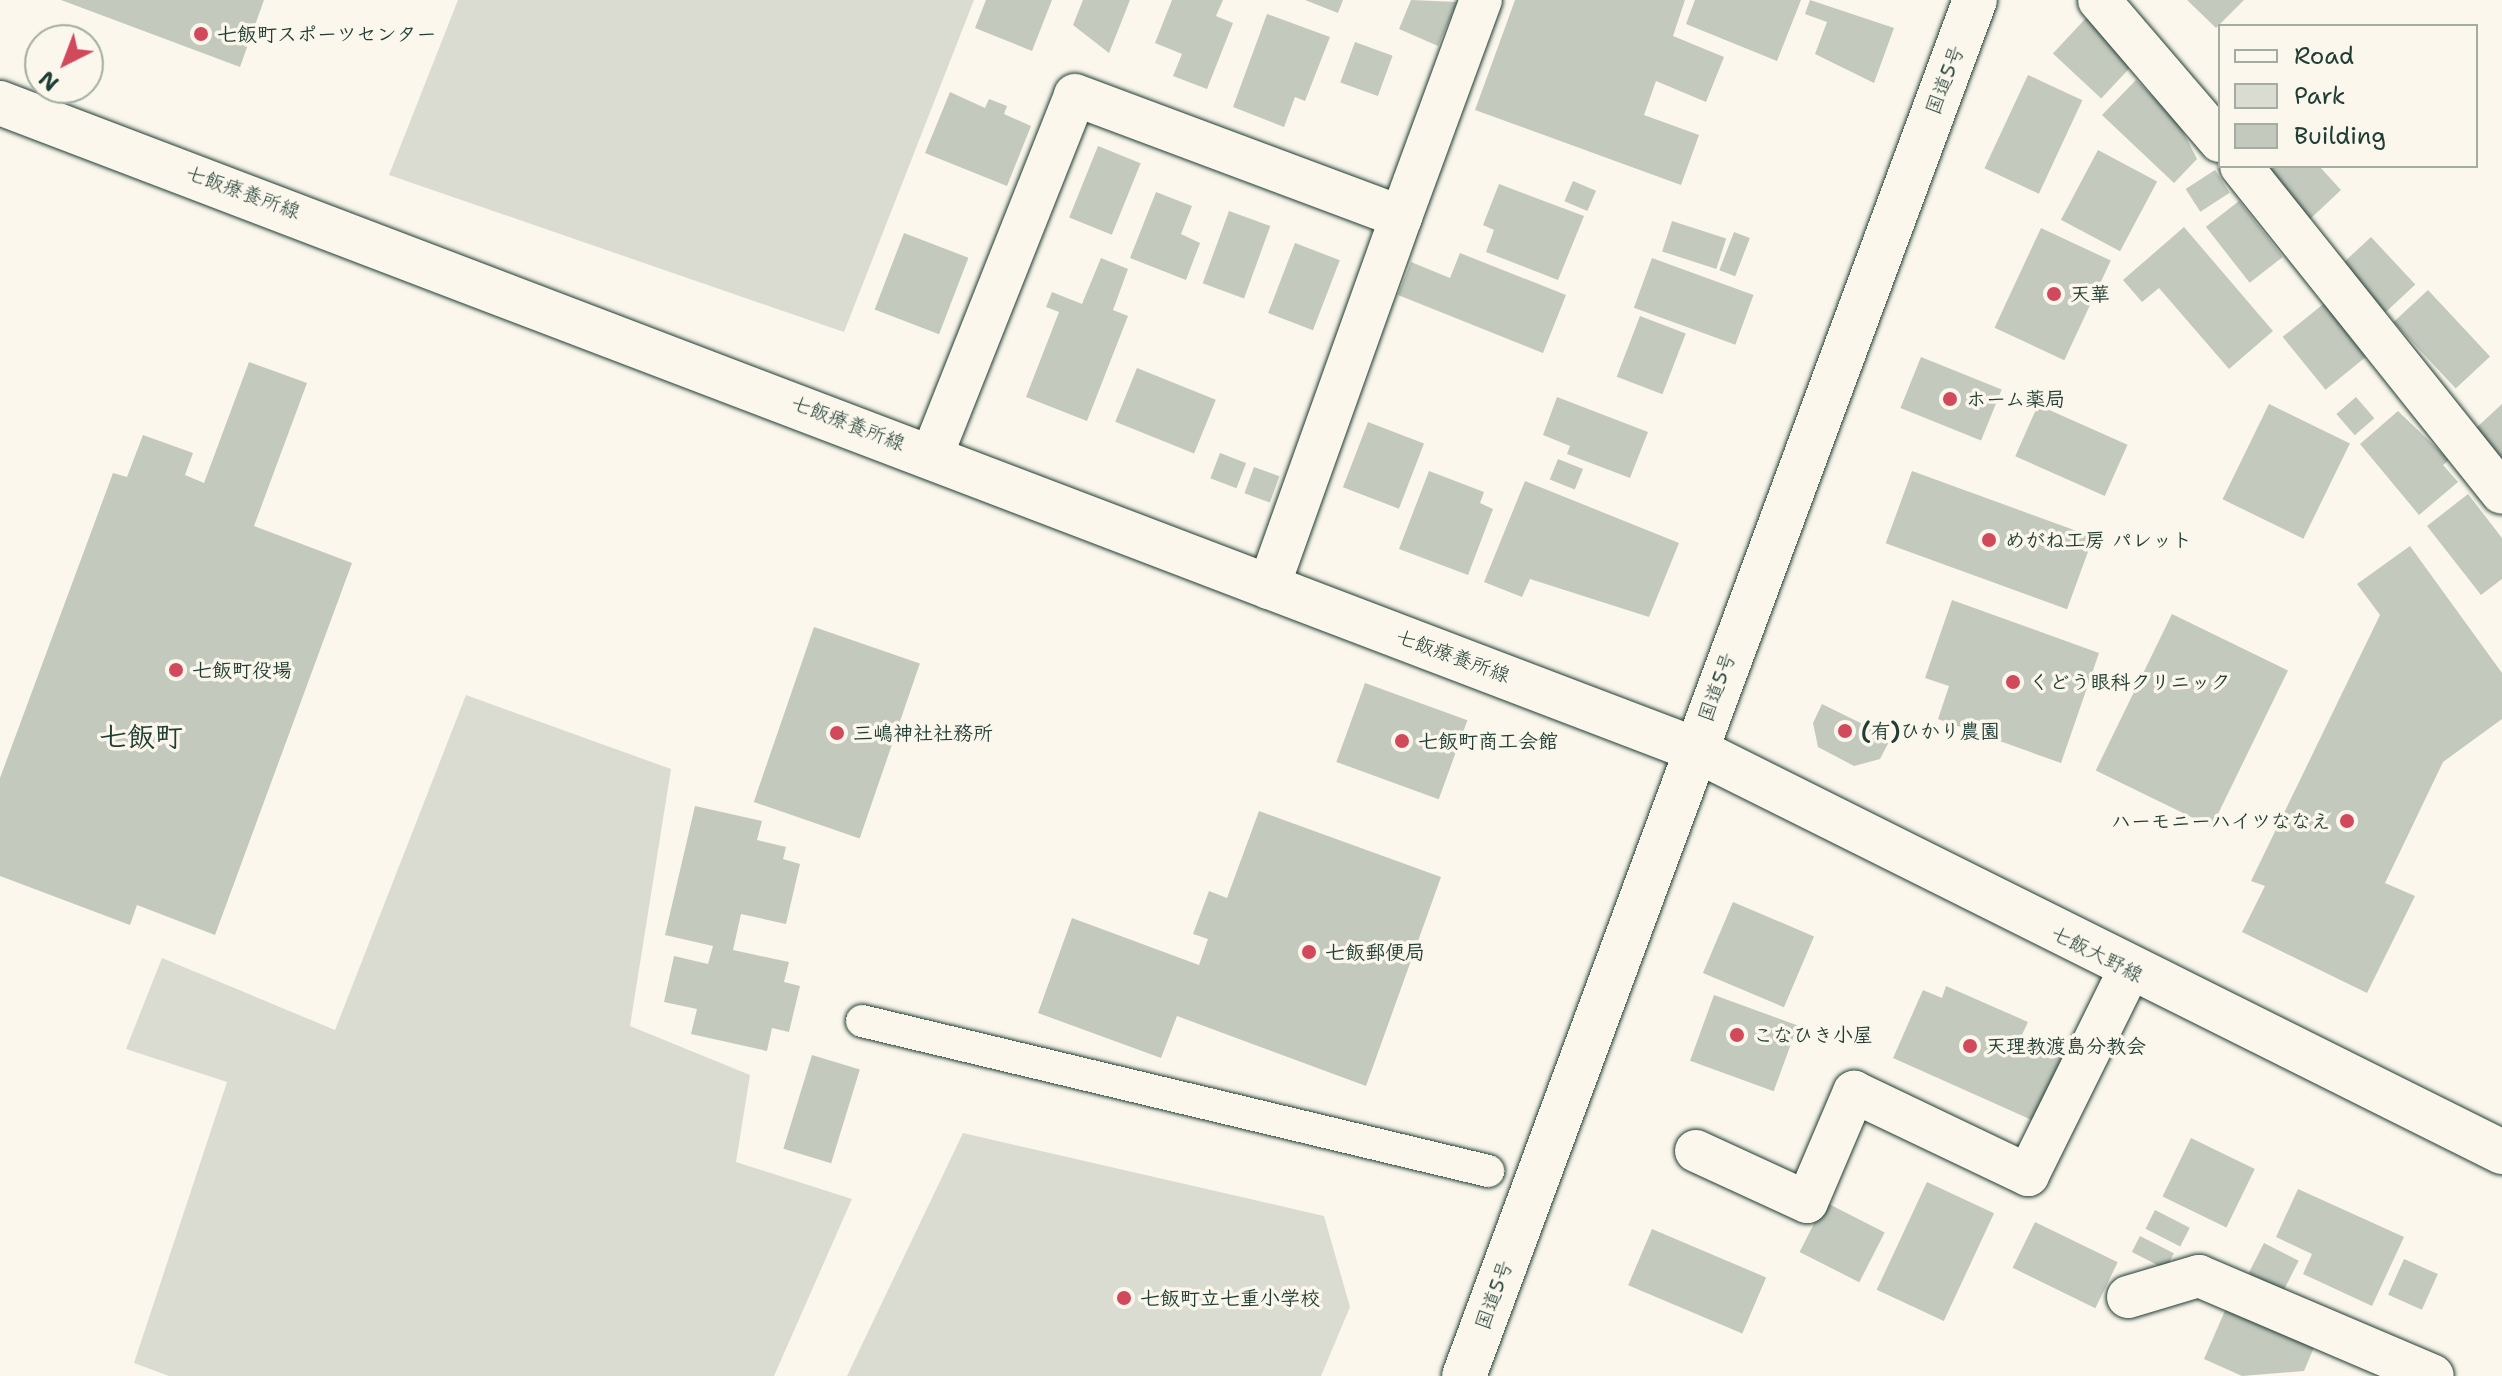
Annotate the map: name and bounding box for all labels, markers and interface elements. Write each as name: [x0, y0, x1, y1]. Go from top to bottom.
place label: 七飯町スポーツセンター: [217, 22, 437, 46]
north arrow: [24, 24, 104, 104]
legend: [2218, 24, 2478, 168]
marker: 七飯町スポーツセンター: [192, 25, 210, 43]
text: Road: [2294, 40, 2354, 72]
street label: 国道5号: [1921, 42, 1969, 118]
text: N: [33, 64, 65, 97]
text: Park: [2294, 80, 2346, 112]
text: Building: [2294, 120, 2386, 152]
street label: 七飯療養所線: [183, 160, 303, 224]
place label: 天華: [2070, 282, 2110, 306]
marker: 天華: [2045, 285, 2063, 303]
place label: ホーム薬局: [1966, 387, 2066, 411]
street label: 七飯療養所線: [788, 390, 908, 456]
marker: ホーム薬局: [1941, 390, 1959, 408]
place label: めがね工房 パレット: [2005, 528, 2192, 552]
marker: めがね工房 パレット: [1980, 531, 1998, 549]
street label: 七飯療養所線: [1393, 624, 1513, 688]
street label: 国道5号: [1693, 649, 1741, 725]
place label: 七飯町役場: [192, 658, 292, 682]
marker: 七飯町役場: [167, 661, 185, 679]
place label: くどう眼科クリニック: [2029, 670, 2229, 694]
marker: くどう眼科クリニック: [2004, 673, 2022, 691]
district label: 七飯町: [99, 719, 183, 753]
place label: (有)ひかり農園: [1861, 719, 2000, 743]
place label: 三嶋神社社務所: [853, 721, 993, 745]
marker: (有)ひかり農園: [1836, 722, 1854, 740]
marker: 三嶋神社社務所: [828, 724, 846, 742]
place label: 七飯町商工会館: [1418, 729, 1558, 753]
marker: 七飯町商工会館: [1393, 732, 1411, 750]
place label: ハーモニーハイツななえ: [2111, 809, 2331, 833]
marker: ハーモニーハイツななえ: [2338, 812, 2356, 830]
street label: 七飯大野線: [2047, 921, 2147, 987]
place label: 七飯郵便局: [1325, 940, 1425, 964]
marker: 七飯郵便局: [1300, 943, 1318, 961]
place label: こなひき小屋: [1753, 1023, 1873, 1047]
marker: こなひき小屋: [1728, 1026, 1746, 1044]
place label: 天理教渡島分教会: [1986, 1034, 2146, 1058]
marker: 天理教渡島分教会: [1961, 1037, 1979, 1055]
street label: 国道5号: [1470, 1257, 1518, 1333]
place label: 七飯町立七重小学校: [1140, 1286, 1320, 1310]
marker: 七飯町立七重小学校: [1115, 1289, 1133, 1307]

